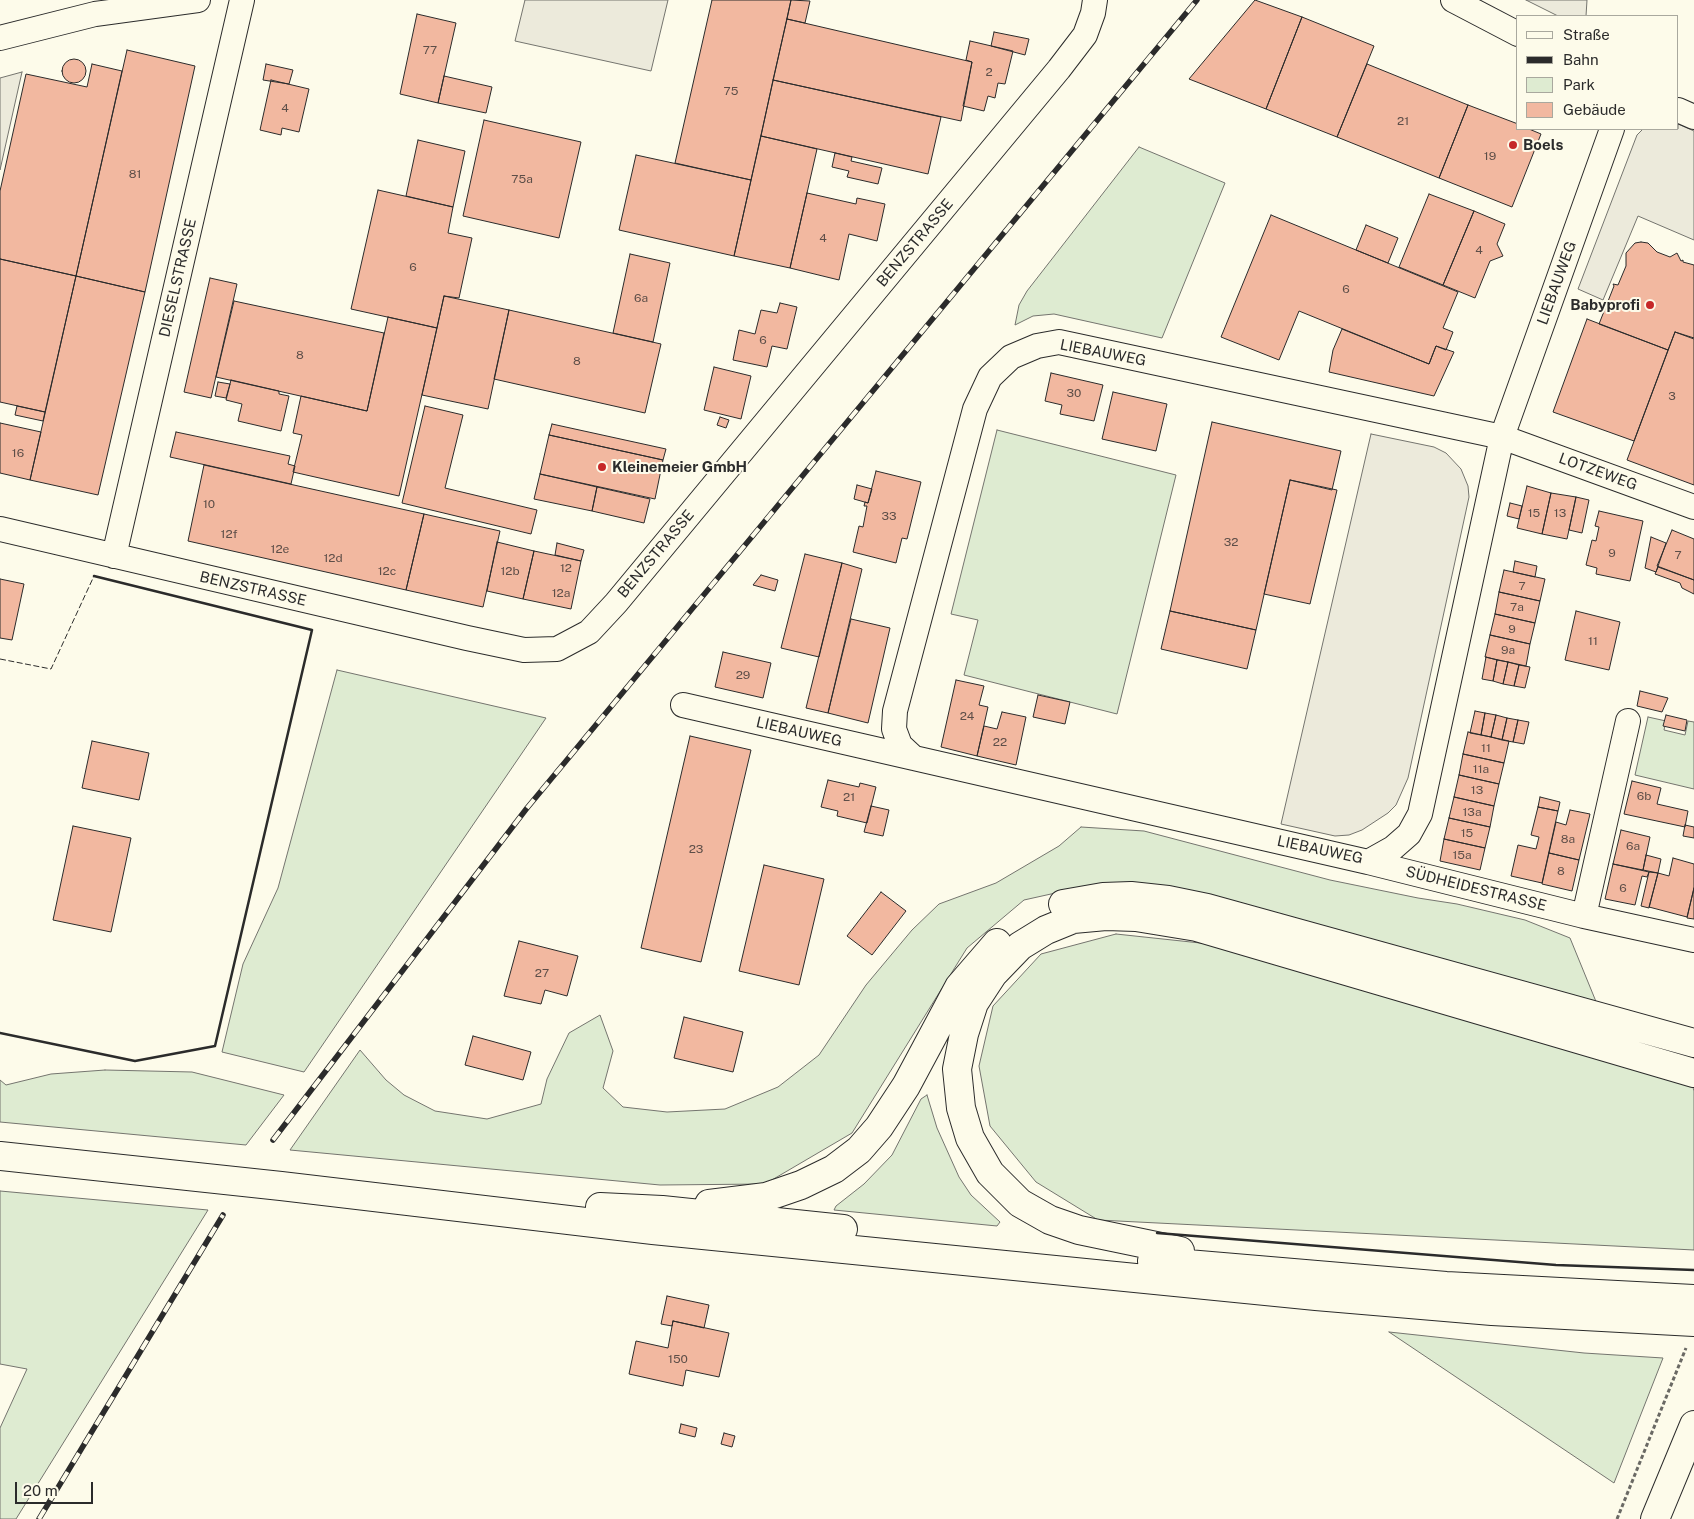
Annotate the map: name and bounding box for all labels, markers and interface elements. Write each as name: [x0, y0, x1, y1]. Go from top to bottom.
legend: [1516, 15, 1679, 130]
text: Straße: [1563, 26, 1610, 43]
house number: 77: [423, 43, 437, 57]
text: Bahn: [1563, 51, 1599, 68]
house number: 2: [985, 65, 993, 79]
text: Park: [1563, 76, 1595, 93]
house number: 75: [724, 84, 738, 98]
house number: 4: [281, 101, 289, 115]
text: Gebäude: [1563, 101, 1626, 118]
house number: 21: [1397, 114, 1409, 128]
place label: Boels: [1523, 136, 1563, 154]
marker: Boels: [1507, 139, 1519, 151]
house number: 19: [1484, 149, 1496, 163]
house number: 81: [129, 167, 141, 181]
house number: 75a: [511, 172, 533, 186]
street label: BENZSTRASSE: [873, 195, 957, 291]
street label: DIESELSTRASSE: [156, 217, 200, 339]
house number: 4: [819, 231, 827, 245]
street label: LIEBAUWEG: [1534, 239, 1580, 327]
house number: 4: [1475, 243, 1483, 257]
house number: 6: [409, 260, 417, 274]
house number: 6: [1342, 282, 1350, 296]
house number: 6a: [634, 291, 648, 305]
place label: Babyprofi: [1570, 296, 1640, 314]
marker: Babyprofi: [1644, 299, 1656, 311]
house number: 6: [759, 333, 767, 347]
street label: LIEBAUWEG: [1058, 336, 1148, 370]
house number: 8: [296, 348, 304, 362]
house number: 8: [573, 354, 581, 368]
house number: 30: [1067, 386, 1081, 400]
house number: 3: [1668, 389, 1676, 403]
house number: 16: [12, 446, 24, 460]
street label: LOTZEWEG: [1556, 450, 1640, 494]
place label: Kleinemeier GmbH: [612, 458, 747, 476]
marker: Kleinemeier GmbH: [596, 461, 608, 473]
house number: 10: [203, 497, 215, 511]
street label: BENZSTRASSE: [614, 506, 698, 602]
house number: 15: [1528, 506, 1540, 520]
house number: 13: [1554, 506, 1566, 520]
house number: 33: [881, 509, 897, 523]
house number: 12f: [221, 527, 237, 541]
house number: 32: [1224, 535, 1238, 549]
house number: 12e: [271, 542, 289, 556]
house number: 9: [1608, 546, 1616, 560]
house number: 7: [1674, 548, 1682, 562]
house number: 12d: [323, 551, 343, 565]
house number: 12: [560, 561, 572, 575]
house number: 12c: [378, 564, 396, 578]
house number: 12b: [500, 564, 520, 578]
street label: BENZSTRASSE: [198, 568, 308, 610]
house number: 7: [1518, 579, 1526, 593]
house number: 12a: [552, 586, 570, 600]
house number: 7a: [1510, 600, 1524, 614]
house number: 9: [1508, 622, 1516, 636]
house number: 11: [1588, 634, 1598, 648]
house number: 9a: [1501, 643, 1515, 657]
house number: 29: [736, 668, 750, 682]
house number: 24: [960, 709, 974, 723]
street label: LIEBAUWEG: [754, 713, 844, 751]
house number: 22: [993, 735, 1007, 749]
house number: 11: [1481, 741, 1491, 755]
house number: 11a: [1473, 762, 1489, 776]
house number: 13: [1471, 783, 1483, 797]
house number: 6b: [1637, 789, 1651, 803]
house number: 21: [843, 790, 855, 804]
house number: 13a: [1462, 805, 1482, 819]
house number: 15: [1461, 826, 1473, 840]
street label: LIEBAUWEG: [1275, 832, 1365, 868]
house number: 8a: [1561, 832, 1575, 846]
house number: 6a: [1626, 839, 1640, 853]
house number: 23: [689, 842, 703, 856]
house number: 15a: [1452, 848, 1472, 862]
street label: SÜDHEIDESTRASSE: [1404, 863, 1548, 915]
house number: 8: [1557, 864, 1565, 878]
house number: 6: [1619, 881, 1627, 895]
house number: 27: [535, 966, 549, 980]
house number: 150: [668, 1352, 688, 1366]
scale bar: [18, 1472, 95, 1504]
text: 20 m: [23, 1482, 58, 1499]

